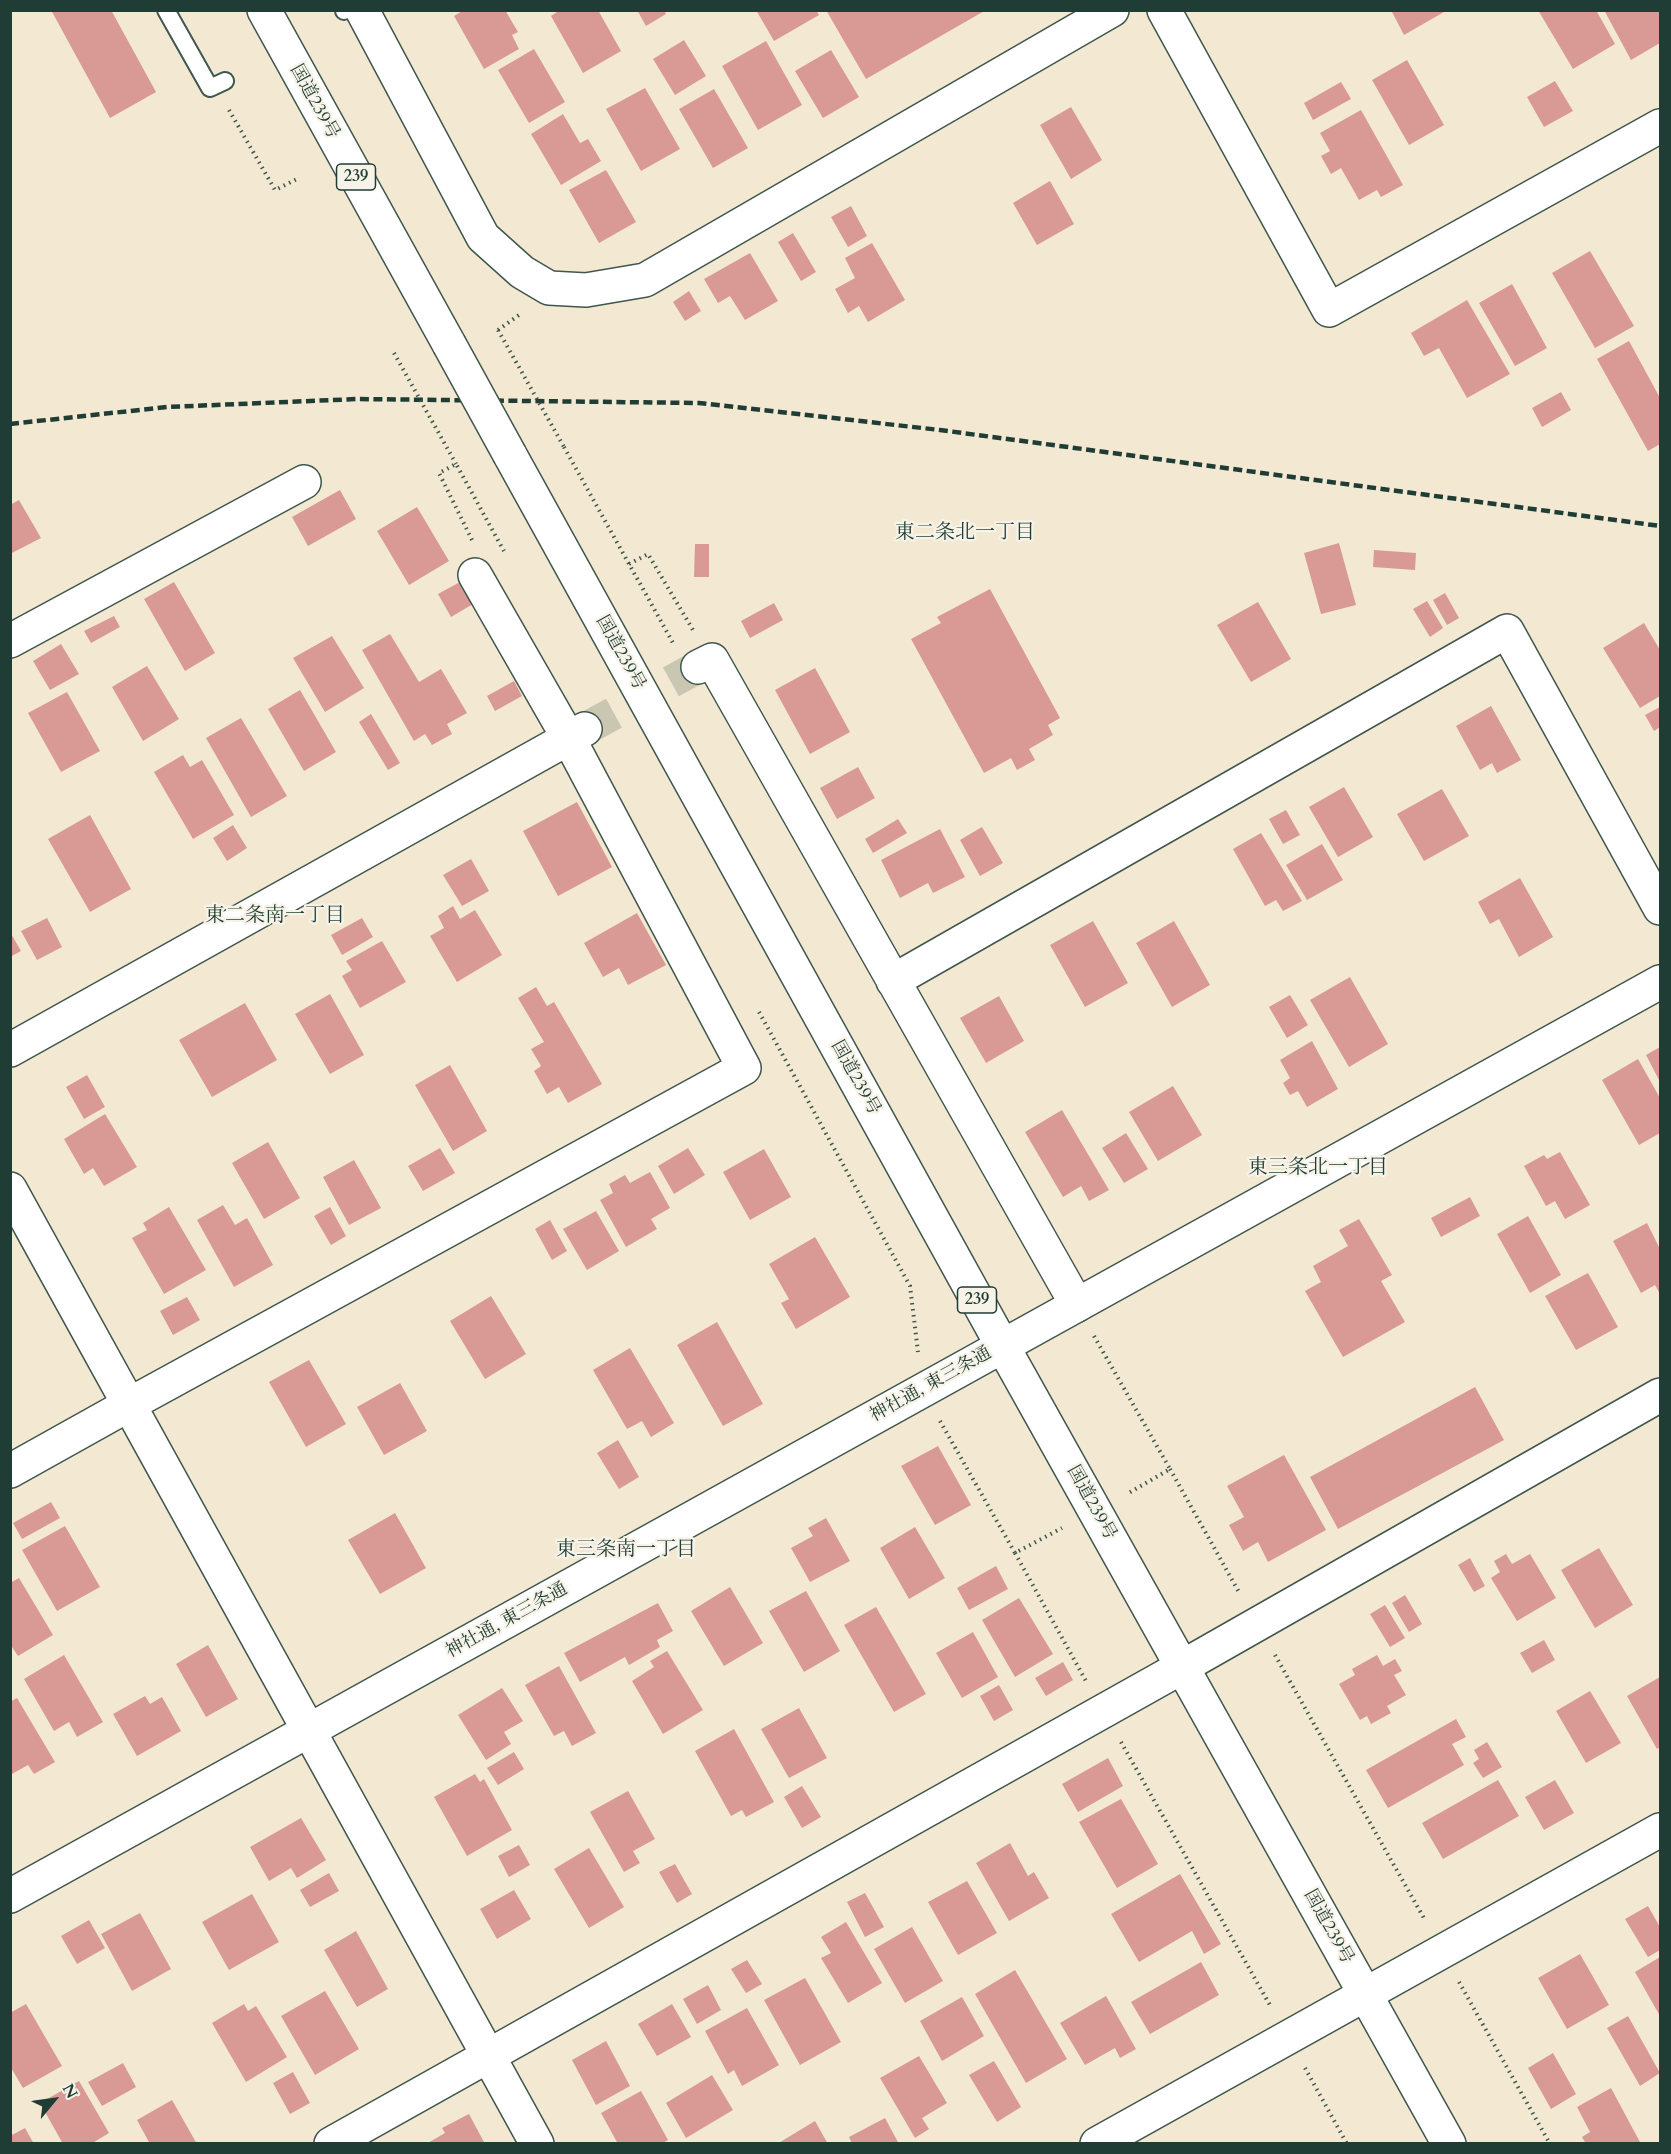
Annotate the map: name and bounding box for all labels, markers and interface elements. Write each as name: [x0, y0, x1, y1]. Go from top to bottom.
street label: 国道239号: [285, 61, 343, 143]
road number: 239: [336, 164, 376, 190]
district label: 東二条北一丁目: [895, 521, 1035, 545]
street label: 国道239号: [591, 612, 649, 694]
district label: 東二条南一丁目: [205, 904, 345, 928]
street label: 国道239号: [826, 1037, 884, 1119]
district label: 東三条北一丁目: [1248, 1156, 1388, 1180]
road number: 239: [958, 1287, 996, 1313]
street label: 神社通, 東三条通: [867, 1343, 995, 1427]
street label: 国道239号: [1062, 1462, 1120, 1544]
district label: 東三条南一丁目: [556, 1538, 696, 1562]
street label: 神社通, 東三条通: [443, 1579, 571, 1663]
street label: 国道239号: [1299, 1886, 1357, 1968]
north arrow: [24, 2070, 84, 2130]
text: N: [57, 2080, 83, 2103]

